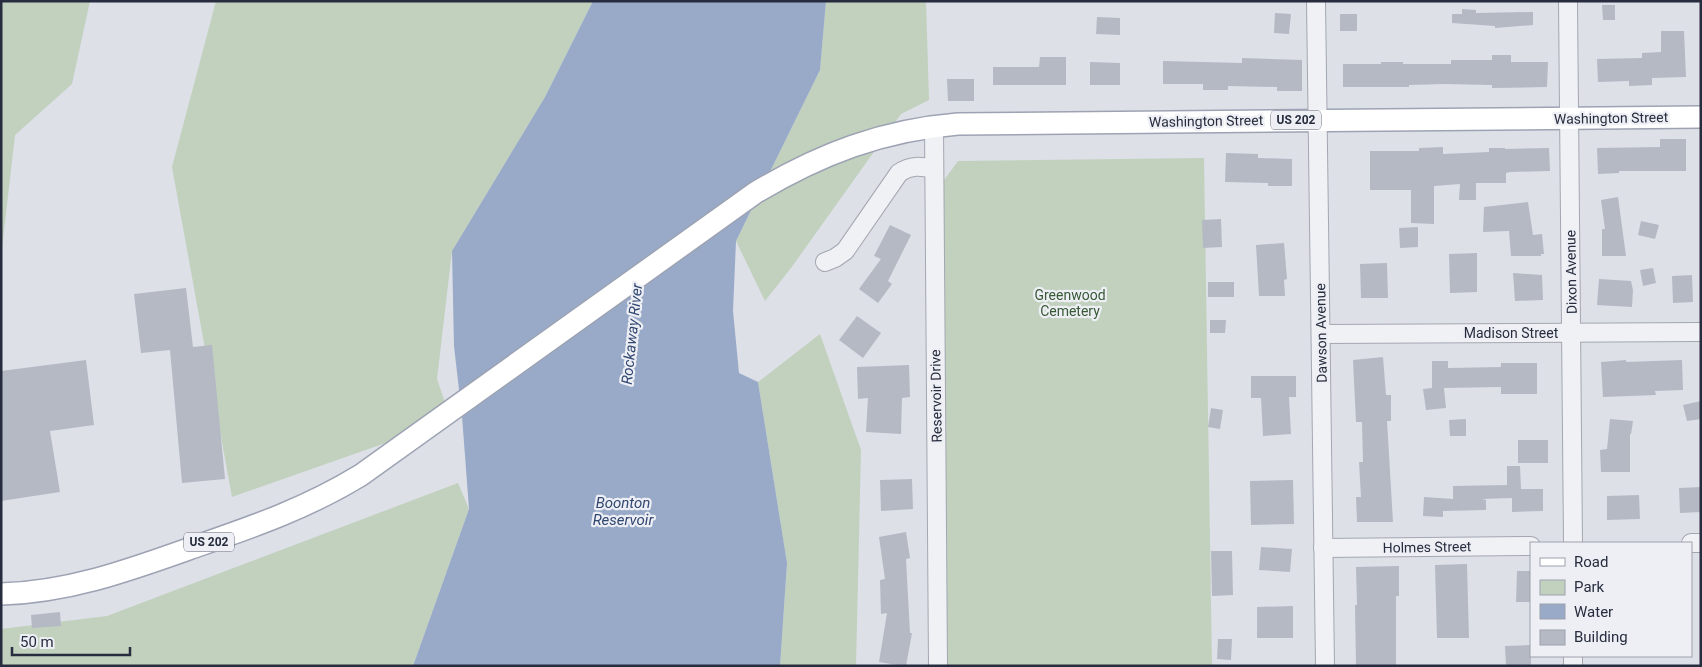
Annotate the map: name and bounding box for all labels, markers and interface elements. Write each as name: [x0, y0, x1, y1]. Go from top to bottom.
street label: Washington Street: [1554, 109, 1669, 127]
road number: US 202: [1271, 110, 1321, 130]
street label: Washington Street: [1149, 112, 1264, 130]
street label: Dixon Avenue: [1562, 230, 1580, 314]
water label: Rockaway River: [618, 281, 646, 385]
street label: Dawson Avenue: [1312, 283, 1330, 383]
park label: Greenwood Cemetery: [1034, 287, 1106, 319]
street label: Madison Street: [1464, 325, 1559, 341]
street label: Reservoir Drive: [927, 349, 945, 443]
water label: Boonton Reservoir: [593, 494, 654, 529]
road number: US 202: [184, 532, 234, 552]
street label: Holmes Street: [1383, 538, 1472, 556]
legend: [1530, 542, 1692, 657]
text: Road: [1574, 553, 1608, 571]
text: Park: [1574, 578, 1605, 596]
text: Water: [1574, 603, 1613, 621]
scale bar: [12, 624, 130, 656]
text: Building: [1574, 628, 1628, 646]
text: 50 m: [20, 633, 54, 651]

